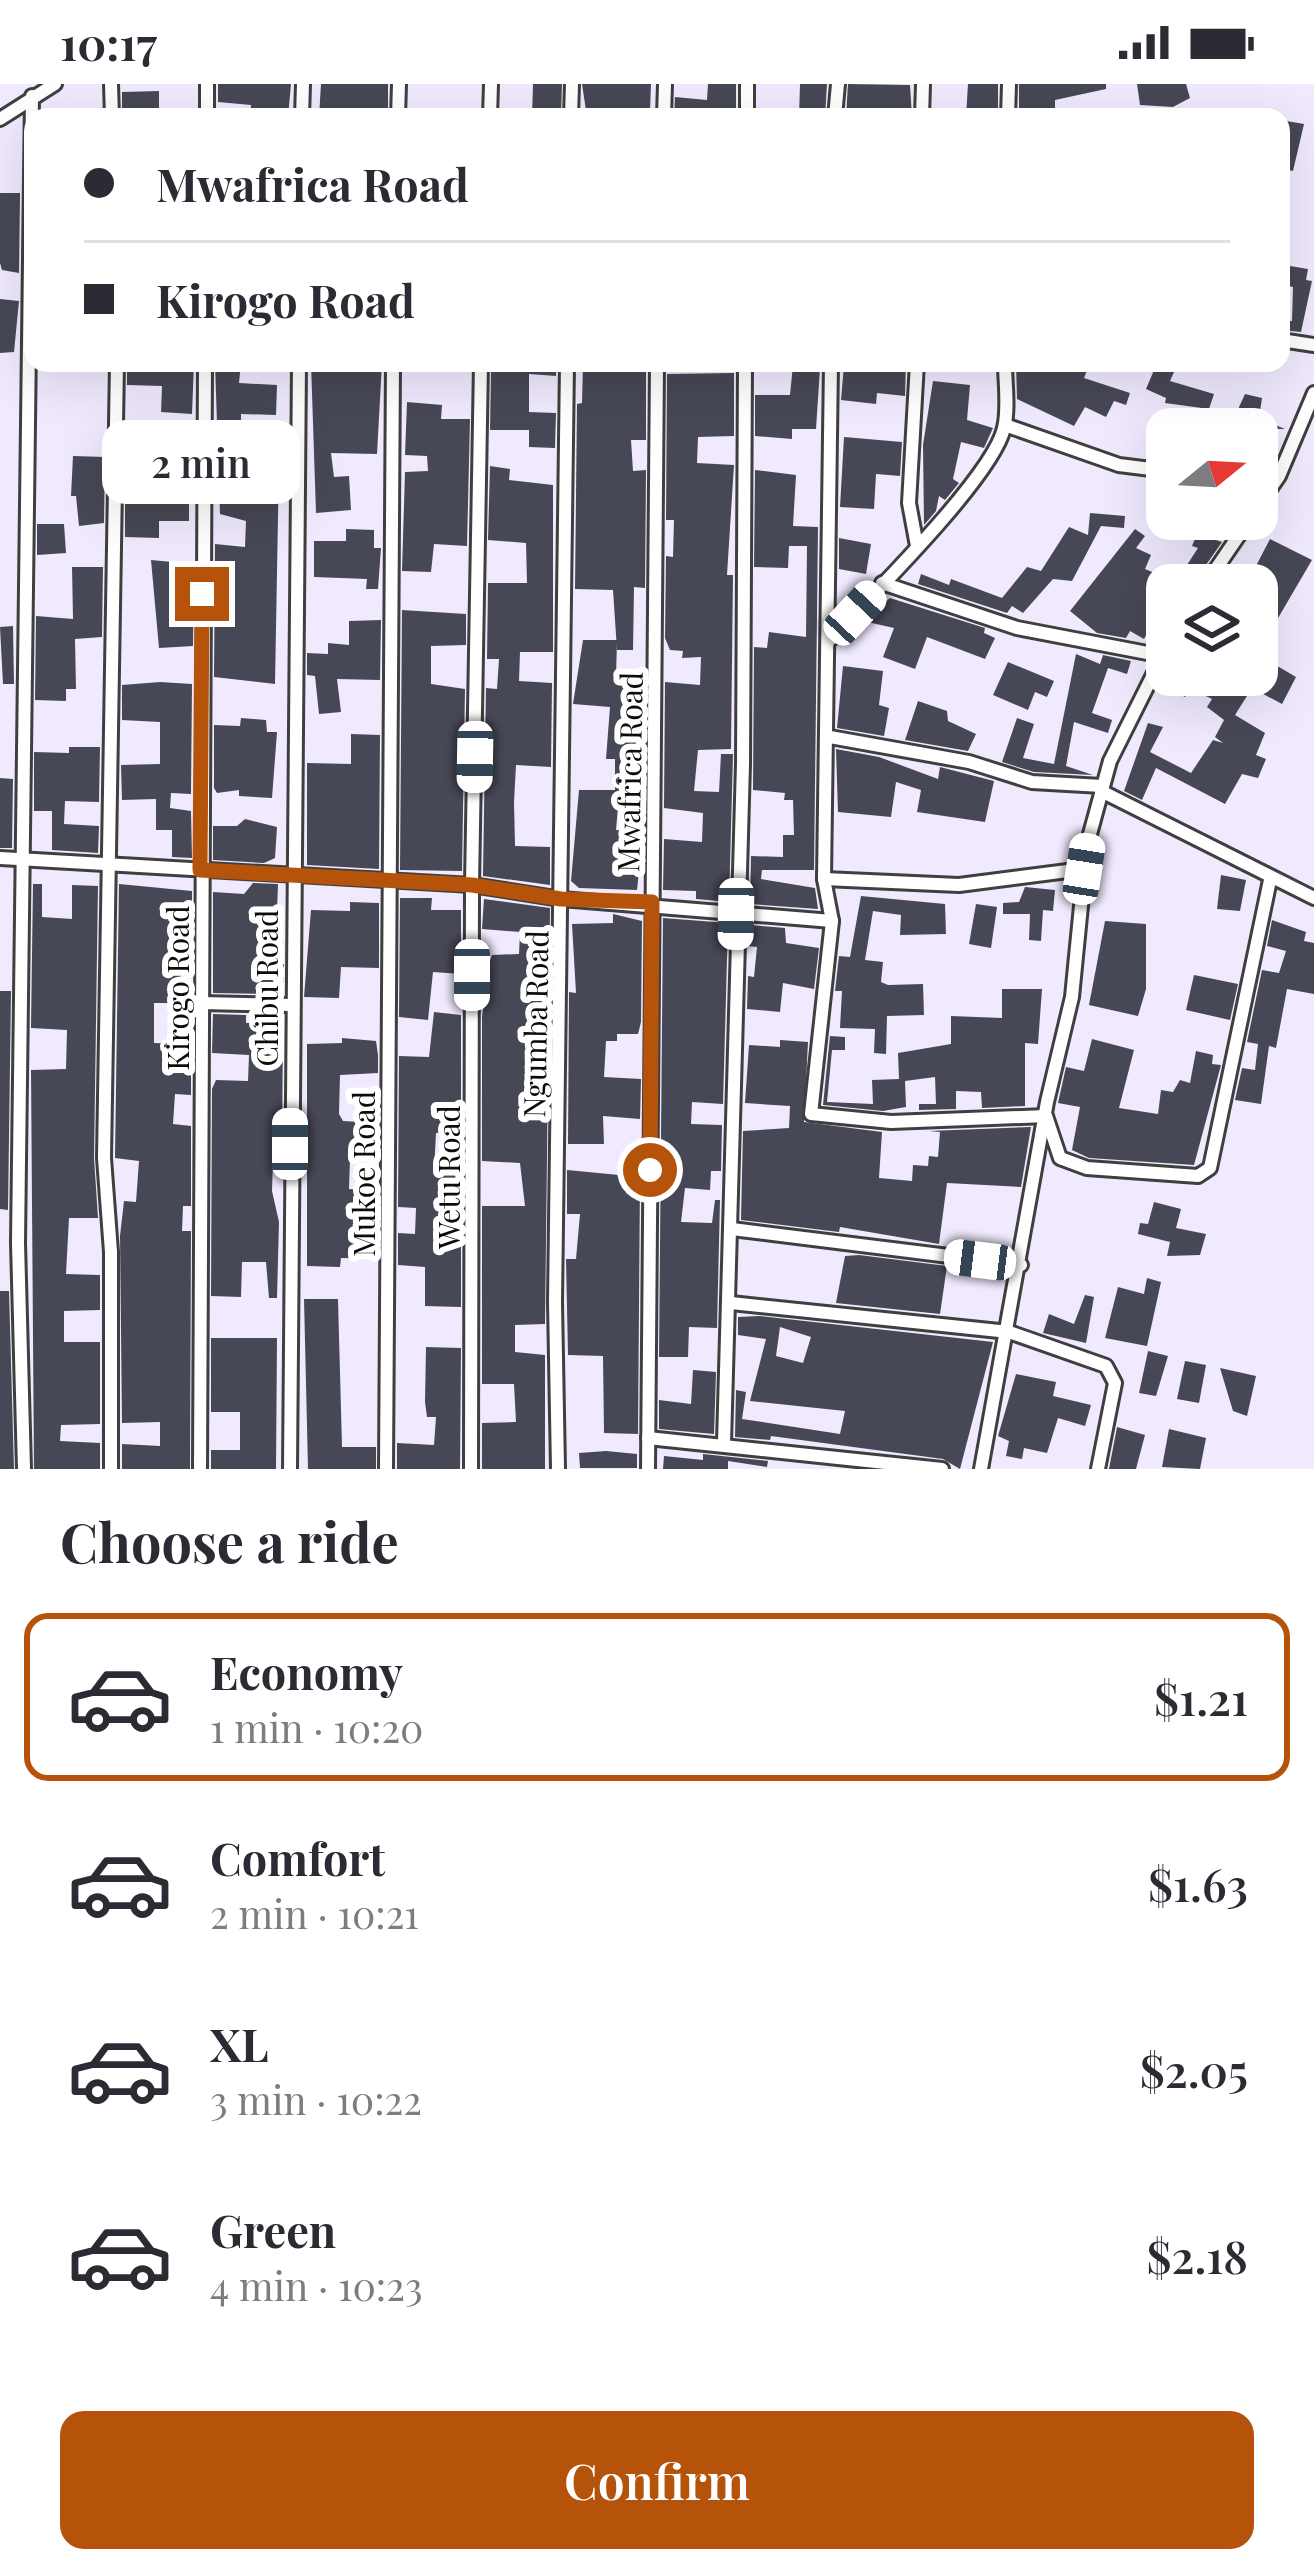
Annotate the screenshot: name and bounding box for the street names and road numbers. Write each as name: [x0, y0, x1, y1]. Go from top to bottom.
street label: Mwafrica Road: [607, 671, 651, 873]
street label: Kirogo Road: [157, 905, 197, 1071]
street label: Chibu Road: [246, 909, 286, 1067]
street label: Ngumba Road: [513, 930, 557, 1118]
street label: Mukoe Road: [343, 1091, 383, 1257]
street label: Wetu Road: [428, 1105, 468, 1250]

